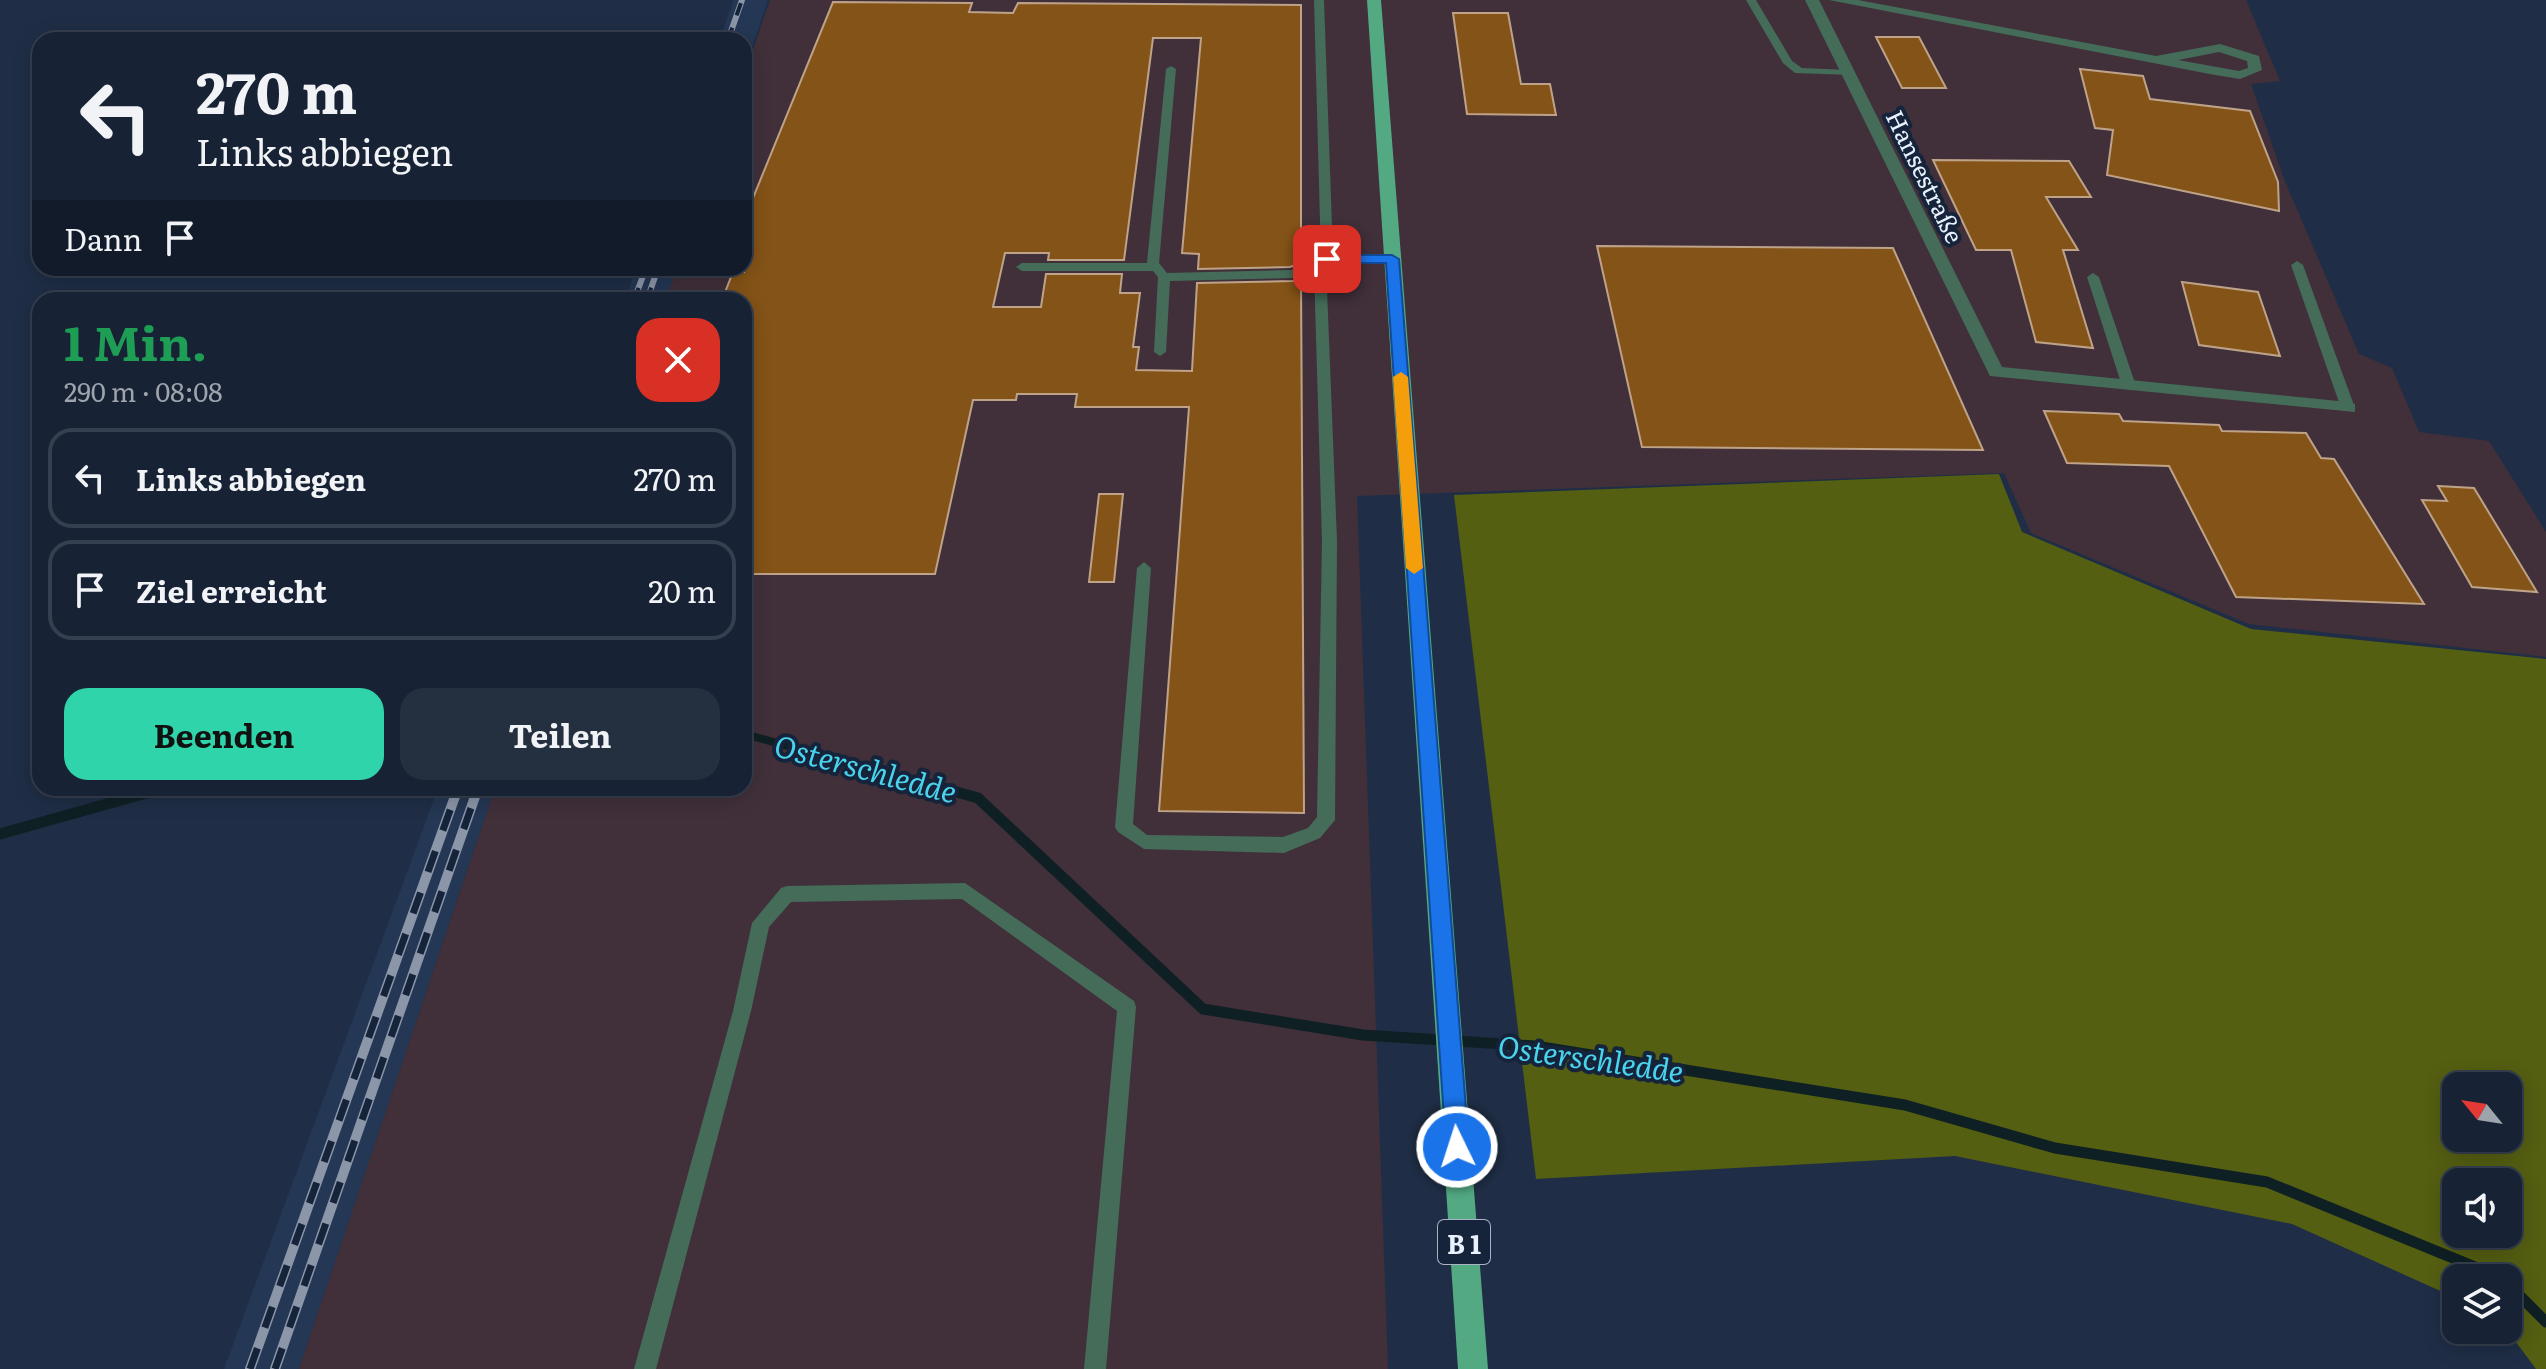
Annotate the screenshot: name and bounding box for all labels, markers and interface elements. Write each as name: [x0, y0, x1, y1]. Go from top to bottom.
text: 270 m: [196, 48, 357, 131]
icon: left: [64, 64, 168, 168]
street label: Hansestraße: [1879, 104, 1973, 248]
text: Links abbiegen: [196, 124, 453, 177]
text: Dann: [64, 216, 142, 260]
icon: arrive: [158, 216, 202, 260]
pin: [1293, 225, 1361, 293]
icon: arrive: [1305, 237, 1349, 281]
text: 1 Min.: [64, 305, 207, 376]
button: close: [636, 318, 720, 402]
text: 290 m · 08:08: [64, 371, 223, 410]
icon: left: [68, 456, 112, 500]
text: Links abbiegen: [136, 456, 366, 500]
text: 270 m: [633, 456, 716, 500]
icon: arrive: [68, 568, 112, 612]
text: Ziel erreicht: [136, 568, 327, 612]
text: 20 m: [648, 568, 716, 612]
button: Beenden: [64, 688, 384, 780]
button: Teilen: [400, 688, 720, 780]
water label: Osterschledde: [770, 722, 962, 812]
water label: Osterschledde: [1495, 1022, 1687, 1092]
north arrow: [2442, 1072, 2522, 1152]
map controls: [2442, 1072, 2522, 1344]
position arrow: [1415, 1105, 1499, 1189]
button: sound: [2442, 1168, 2522, 1248]
road number: B 1: [1438, 1220, 1490, 1264]
button: layers: [2442, 1264, 2522, 1344]

